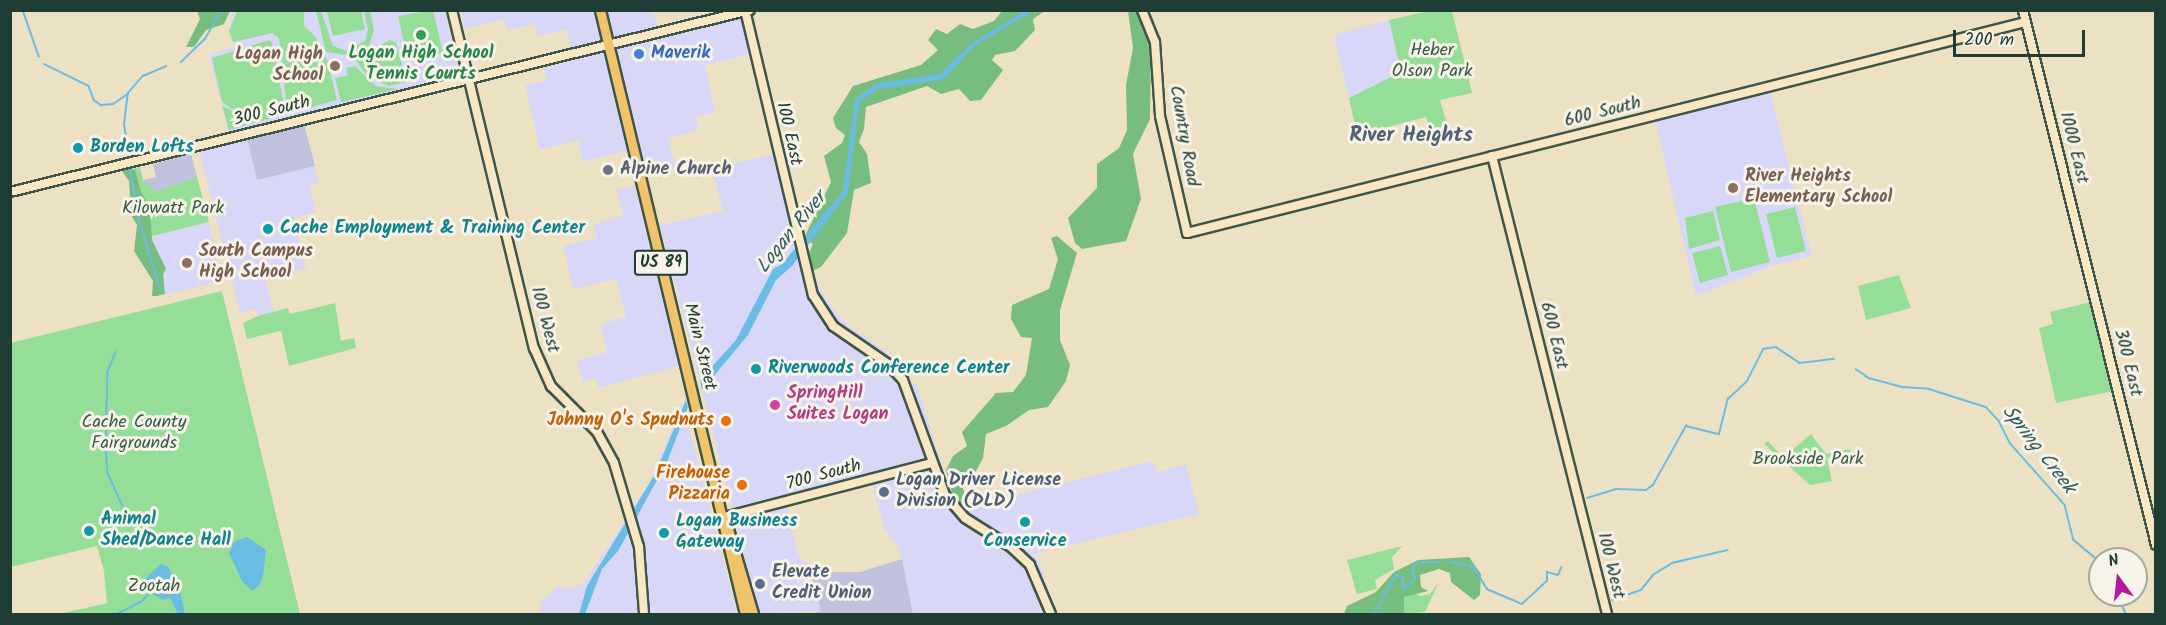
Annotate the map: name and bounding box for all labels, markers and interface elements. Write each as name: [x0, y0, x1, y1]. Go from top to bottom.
scale bar: [1956, 18, 2088, 56]
text: 200 m: [1964, 26, 2014, 55]
marker: Logan High School Tennis Courts: [414, 28, 428, 42]
park label: Heber Olson Park: [1392, 41, 1472, 84]
place label: Maverik: [651, 43, 710, 65]
place label: Logan High School Tennis Courts: [349, 44, 493, 86]
place label: Logan High School: [235, 45, 323, 88]
marker: Maverik: [632, 47, 646, 61]
marker: Logan High School: [328, 59, 342, 73]
street label: Country Road: [1164, 84, 1202, 188]
street label: 300 South: [231, 92, 313, 132]
street label: 600 South: [1562, 93, 1644, 133]
street label: 100 East: [770, 100, 806, 168]
street label: 1000 East: [2054, 110, 2092, 186]
district label: River Heights: [1349, 123, 1473, 149]
place label: Borden Lofts: [90, 137, 194, 159]
marker: Borden Lofts: [71, 141, 85, 155]
place label: Alpine Church: [620, 159, 732, 181]
marker: Alpine Church: [601, 163, 615, 177]
place label: River Heights Elementary School: [1745, 167, 1892, 210]
marker: River Heights Elementary School: [1726, 181, 1740, 195]
water label: Logan River: [752, 187, 832, 279]
park label: Kilowatt Park: [122, 198, 224, 220]
place label: Cache Employment & Training Center: [280, 218, 585, 240]
marker: Cache Employment & Training Center: [261, 222, 275, 236]
place label: South Campus High School: [199, 242, 313, 284]
road number: US 89: [632, 250, 690, 276]
marker: South Campus High School: [180, 256, 194, 270]
street label: 100 West: [525, 285, 563, 355]
street label: 600 East: [1534, 300, 1572, 372]
street label: Main Street: [678, 301, 720, 393]
street label: 300 East: [2108, 327, 2146, 399]
place label: Riverwoods Conference Center: [768, 358, 1010, 380]
marker: Riverwoods Conference Center: [749, 362, 763, 376]
place label: SpringHill Suites Logan: [787, 384, 888, 426]
marker: SpringHill Suites Logan: [768, 398, 782, 412]
water label: Spring Creek: [1996, 401, 2080, 499]
place label: Johnny O's Spudnuts: [547, 410, 714, 432]
park label: Cache County Fairgrounds: [82, 413, 186, 456]
marker: Johnny O's Spudnuts: [719, 414, 733, 428]
park label: Brookside Park: [1752, 449, 1864, 471]
street label: 700 South: [784, 456, 864, 496]
place label: Firehouse Pizzaria: [656, 464, 730, 506]
place label: Logan Driver License Division (DLD): [896, 471, 1061, 514]
marker: Firehouse Pizzaria: [735, 478, 749, 492]
marker: Logan Driver License Division (DLD): [877, 485, 891, 499]
place label: Animal Shed/Dance Hall: [101, 510, 231, 552]
place label: Logan Business Gateway: [676, 512, 797, 554]
marker: Conservice: [1018, 515, 1032, 529]
marker: Animal Shed/Dance Hall: [82, 524, 96, 538]
marker: Logan Business Gateway: [657, 526, 671, 540]
place label: Conservice: [984, 531, 1066, 553]
street label: 100 West: [1591, 531, 1629, 601]
north arrow: [2088, 547, 2148, 607]
text: N: [2106, 548, 2122, 574]
place label: Elevate Credit Union: [772, 563, 871, 606]
park label: Zootah: [128, 576, 180, 598]
marker: Elevate Credit Union: [753, 577, 767, 591]

